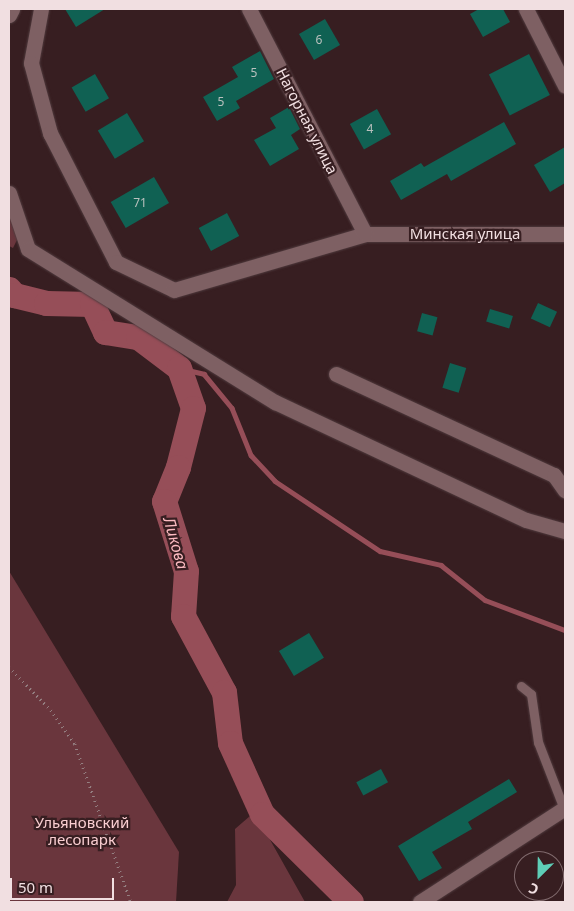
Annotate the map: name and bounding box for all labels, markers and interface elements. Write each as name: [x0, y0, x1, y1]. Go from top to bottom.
house number: 6: [316, 33, 322, 47]
street label: Нагорная улица: [273, 65, 341, 177]
house number: 5: [251, 66, 257, 80]
house number: 5: [218, 95, 224, 109]
house number: 4: [367, 122, 373, 136]
house number: 71: [133, 196, 147, 210]
street label: Минская улица: [410, 225, 520, 243]
water label: Ликова: [159, 514, 193, 572]
park label: Ульяновский лесопарк: [35, 813, 129, 848]
north arrow: [514, 851, 564, 901]
scale bar: [12, 868, 116, 900]
text: 50 m: [18, 877, 53, 897]
text: С: [525, 879, 541, 900]

